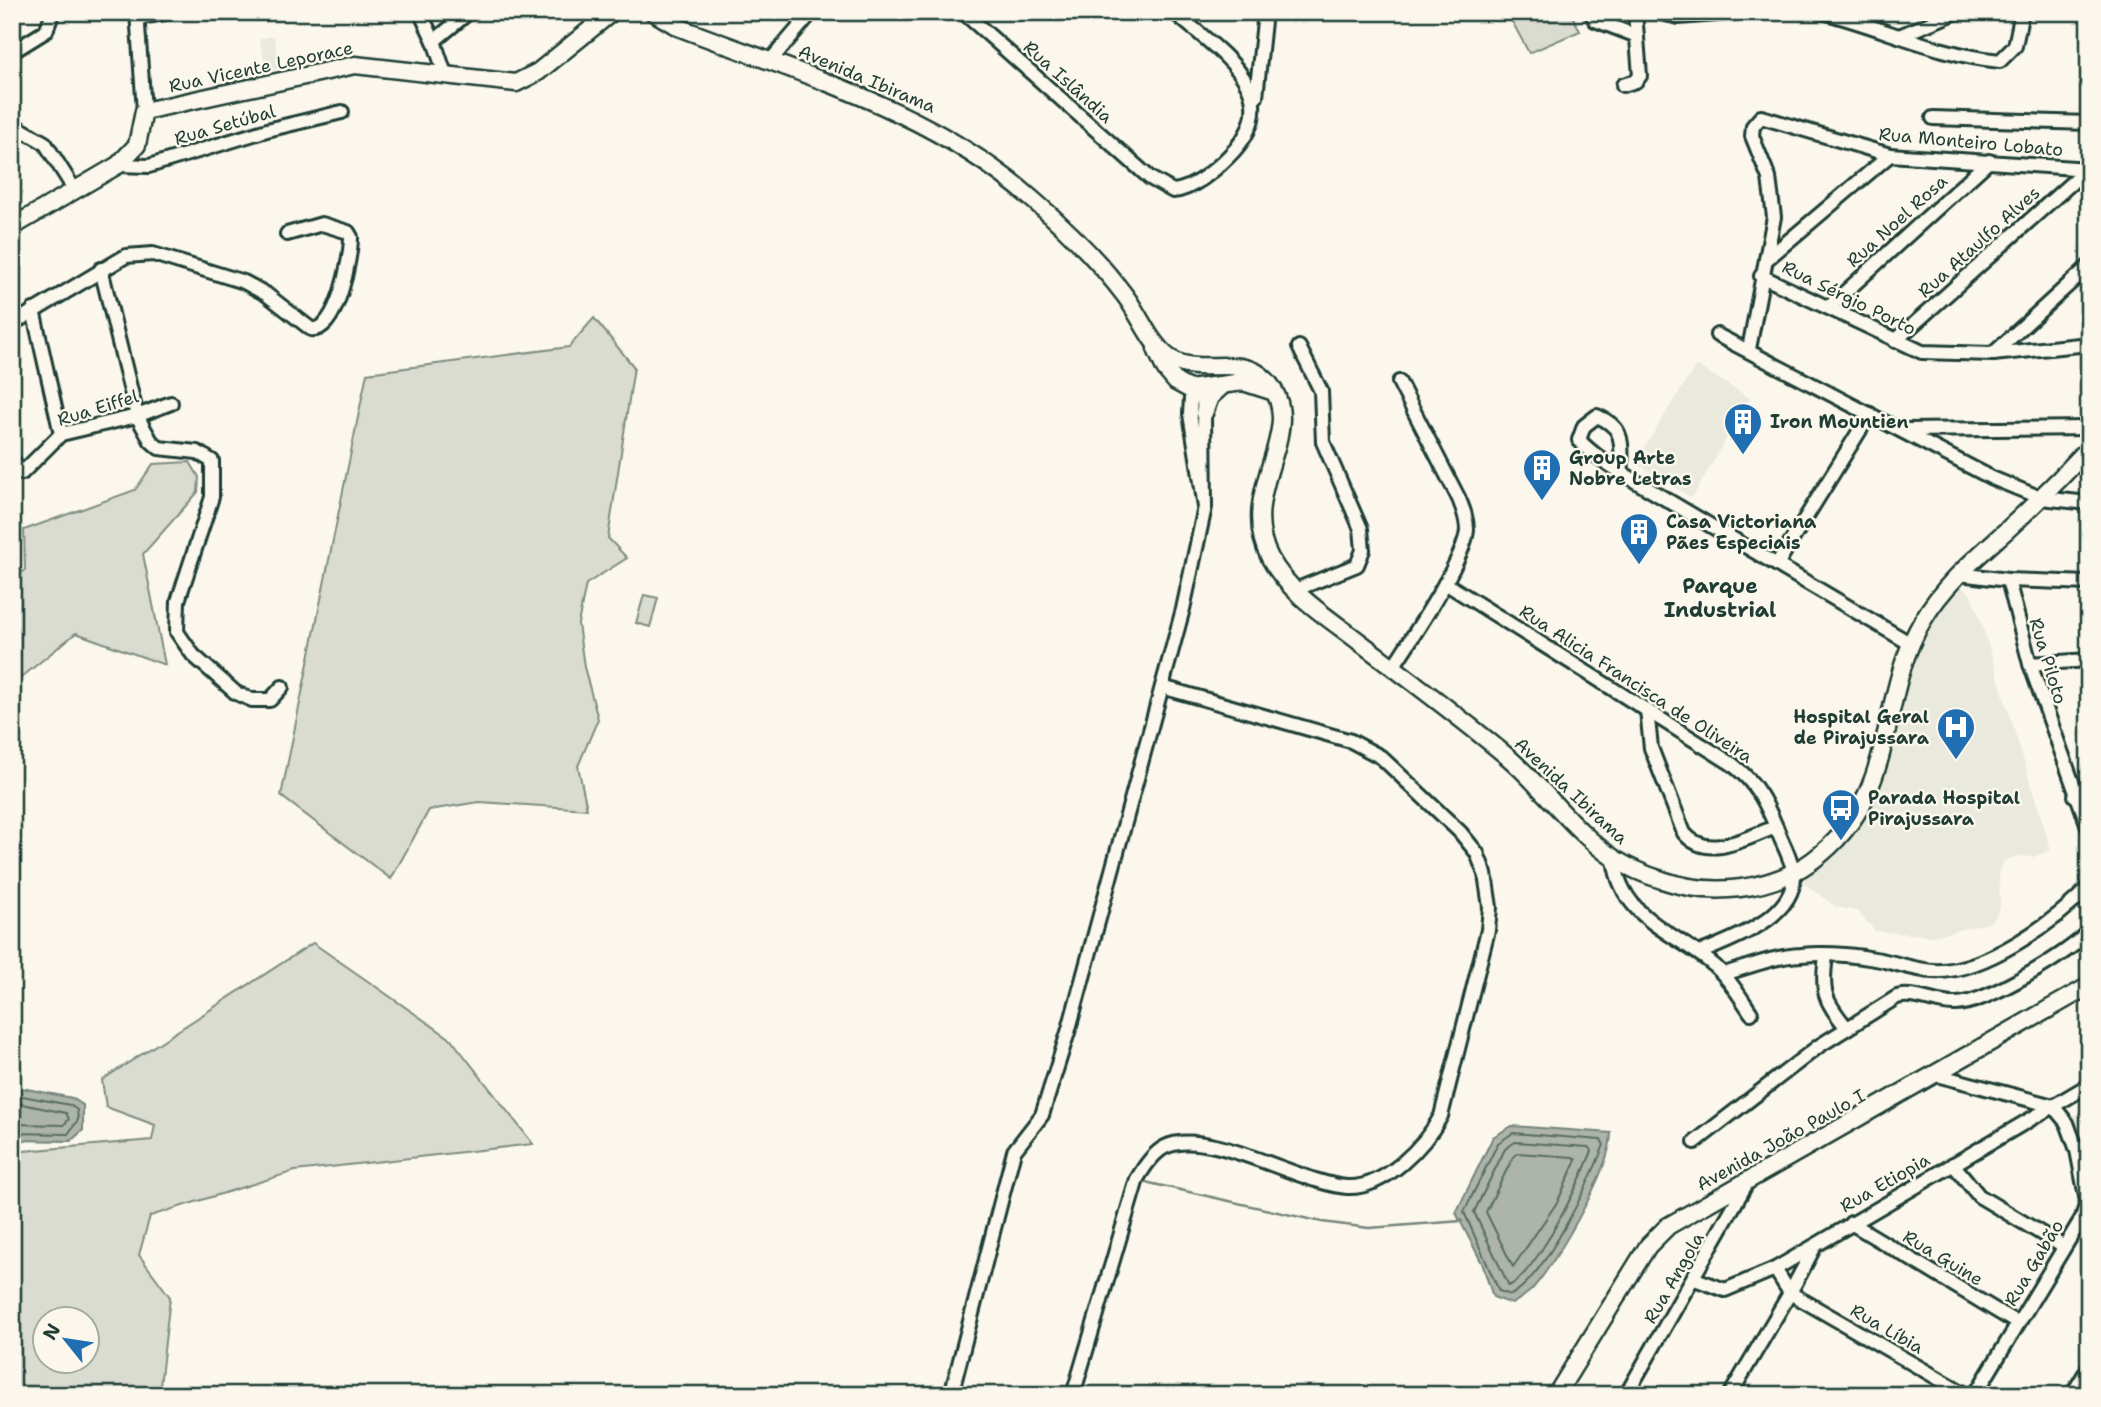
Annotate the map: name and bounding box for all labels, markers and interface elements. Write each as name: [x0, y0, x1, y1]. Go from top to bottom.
street label: Rua Islândia: [1018, 35, 1118, 129]
street label: Rua Vicente Leporace: [167, 36, 355, 98]
street label: Avenida Ibirama: [795, 39, 939, 119]
street label: Rua Setúbal: [172, 99, 279, 151]
street label: Rua Monteiro Lobato: [1878, 122, 2064, 162]
street label: Rua Noel Rosa: [1841, 169, 1953, 273]
street label: Rua Ataulfo Alves: [1913, 181, 2045, 303]
street label: Rua Sérgio Porto: [1778, 255, 1920, 341]
street label: Rua Eiffel: [54, 384, 142, 432]
building icon: Iron Mountien: [1722, 401, 1764, 456]
place label: Iron Mountien: [1770, 410, 1908, 434]
place label: Group Arte Nobre Letras: [1569, 446, 1692, 491]
building icon: Group Arte Nobre Letras: [1521, 447, 1563, 502]
place label: Casa Victoriana Pães Especiais: [1666, 510, 1817, 555]
building icon: Casa Victoriana Pães Especiais: [1618, 511, 1660, 566]
district label: Parque Industrial: [1664, 572, 1776, 624]
street label: Rua Alicia Francisca de Oliveira: [1515, 599, 1757, 769]
street label: Rua Piloto: [2024, 615, 2072, 707]
place label: Hospital Geral de Pirajussara: [1793, 705, 1930, 750]
hospital icon: Hospital Geral de Pirajussara: [1935, 706, 1977, 761]
street label: Avenida Ibirama: [1509, 732, 1633, 850]
place label: Parada Hospital Pirajussara: [1868, 786, 2020, 831]
bus stop icon: Parada Hospital Pirajussara: [1820, 787, 1862, 842]
street label: Avenida João Paulo I: [1692, 1084, 1870, 1196]
street label: Rua Etiopia: [1836, 1148, 1934, 1218]
street label: Rua Gabão: [1999, 1215, 2069, 1311]
street label: Rua Guine: [1898, 1225, 1988, 1291]
street label: Rua Angola: [1638, 1228, 1710, 1328]
street label: Rua Líbia: [1846, 1298, 1928, 1360]
north arrow: [32, 1306, 102, 1376]
text: N: [37, 1319, 66, 1345]

